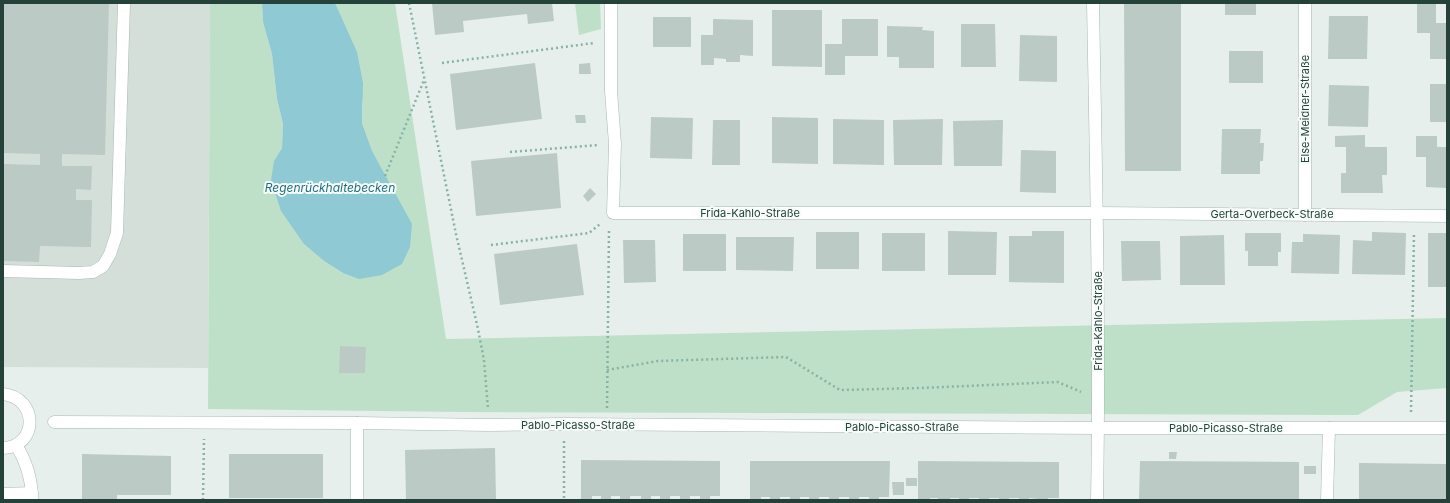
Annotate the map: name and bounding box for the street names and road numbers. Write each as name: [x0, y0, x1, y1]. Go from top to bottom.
street label: Else-Meidner-Straße: [1298, 55, 1312, 163]
street label: Frida-Kahlo-Straße: [700, 206, 800, 220]
street label: Gerta-Overbeck-Straße: [1210, 207, 1334, 221]
street label: Frida-Kahlo-Straße: [1091, 271, 1105, 371]
street label: Pablo-Picasso-Straße: [521, 418, 635, 432]
street label: Pablo-Picasso-Straße: [845, 420, 959, 434]
street label: Pablo-Picasso-Straße: [1169, 421, 1283, 435]

